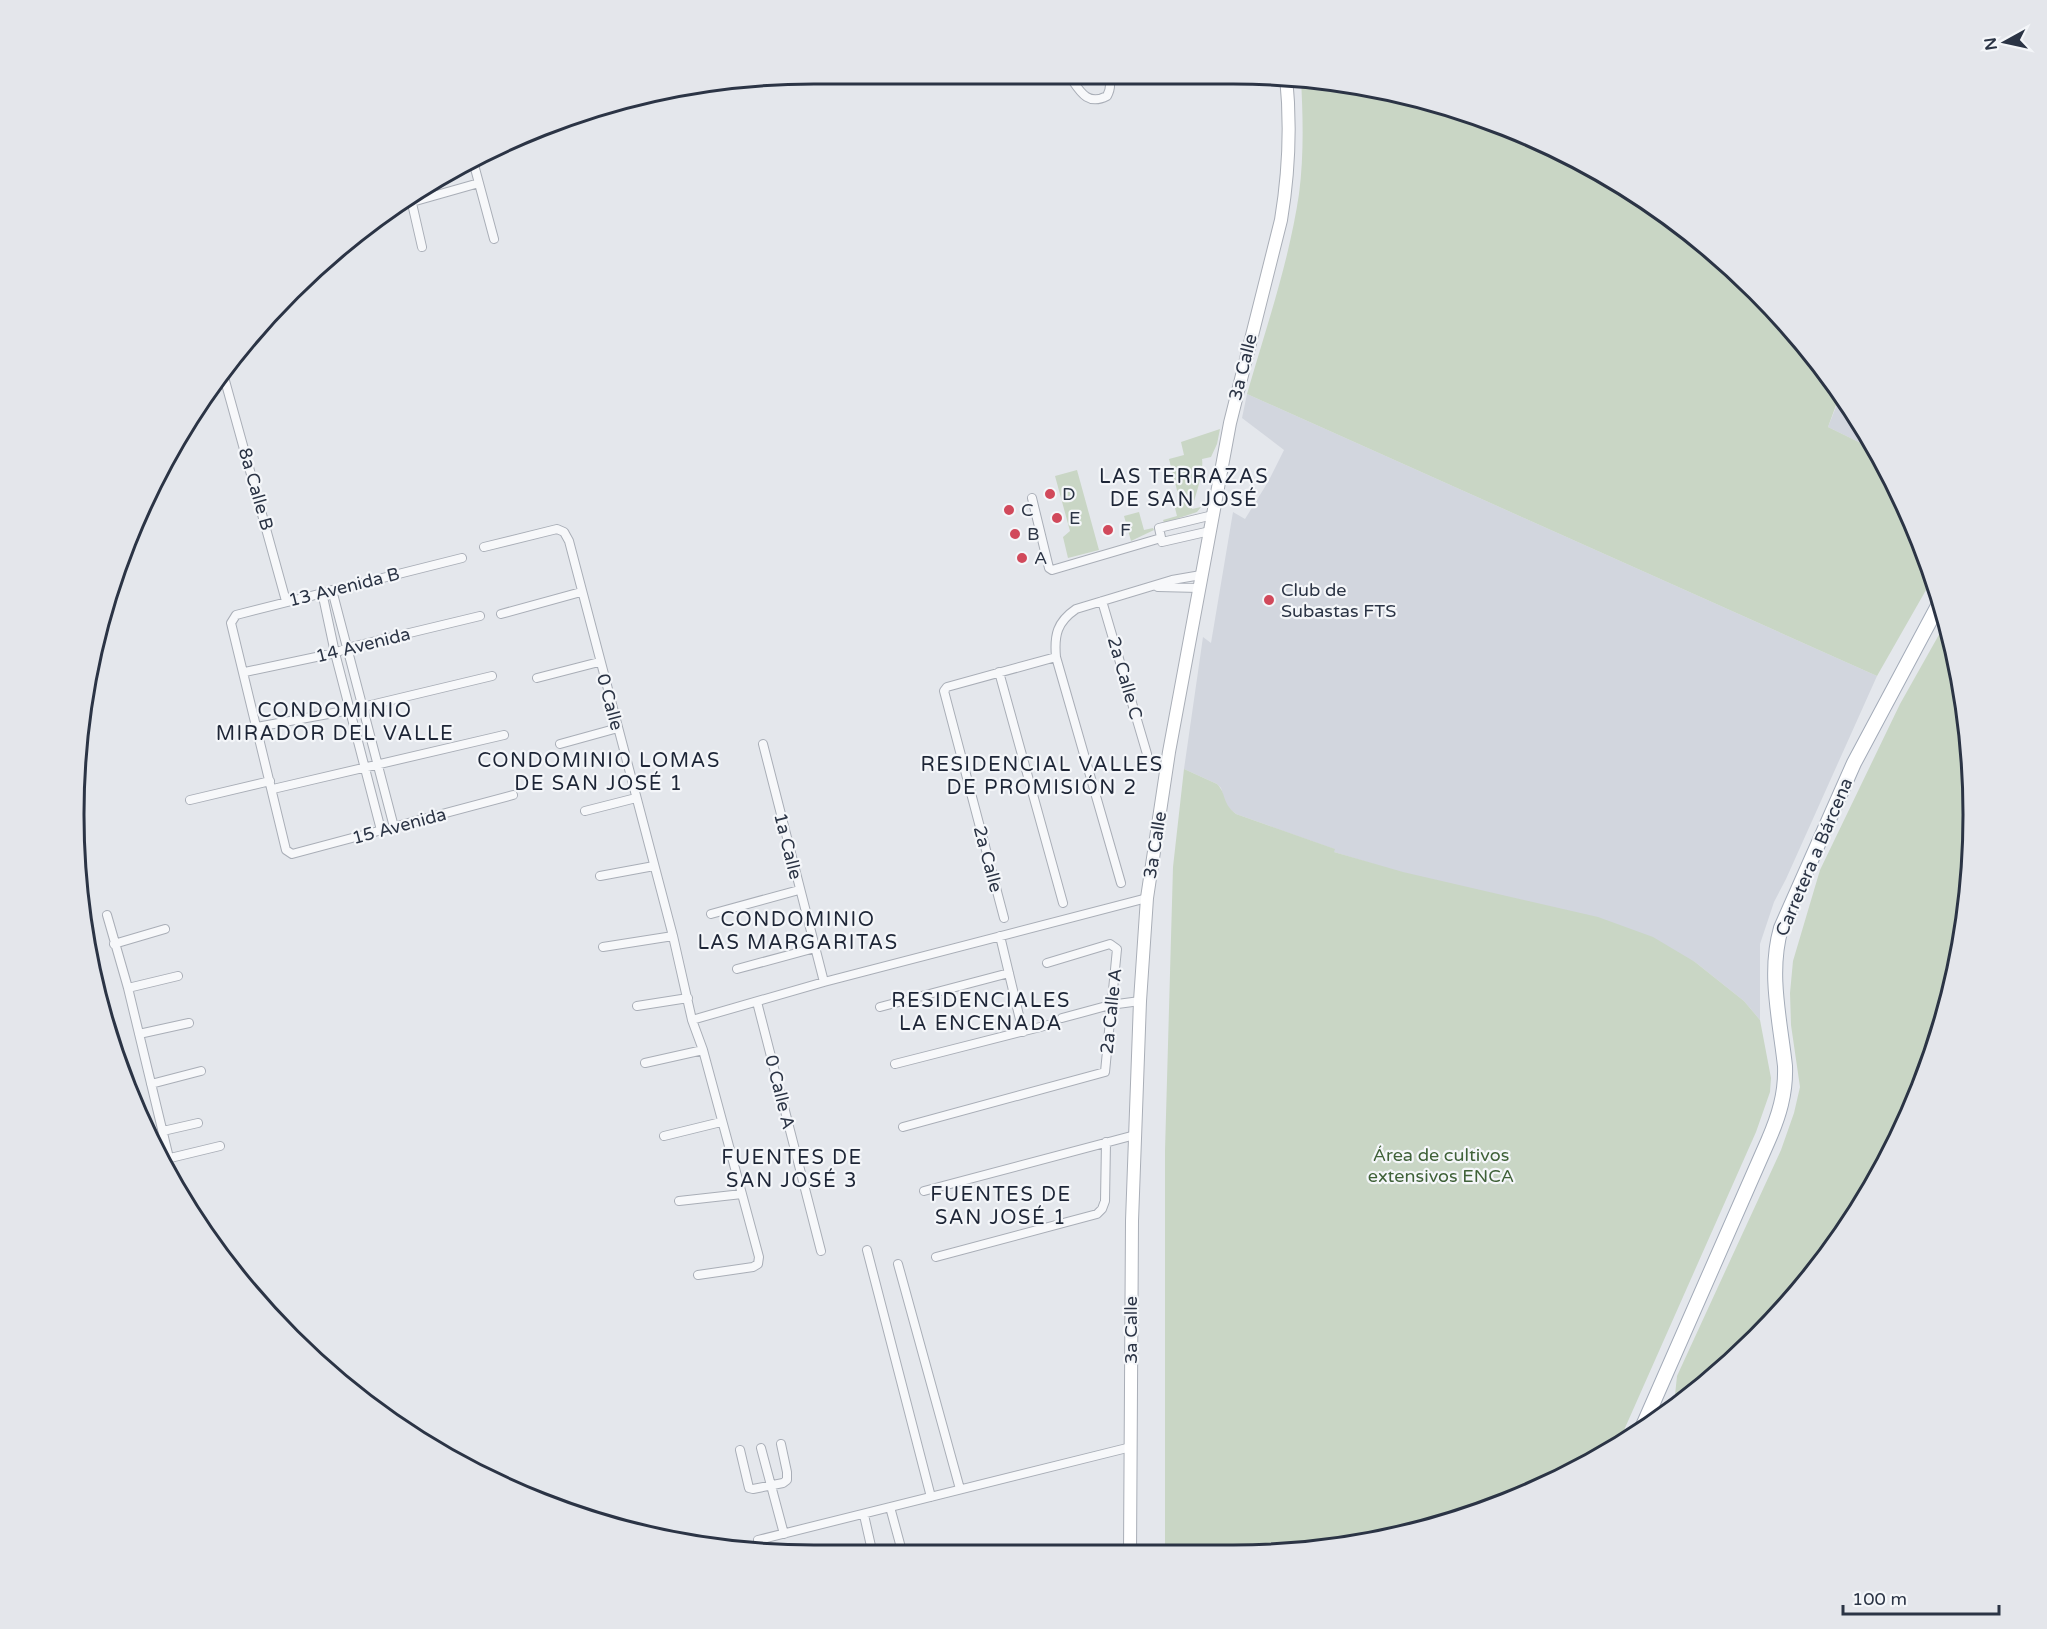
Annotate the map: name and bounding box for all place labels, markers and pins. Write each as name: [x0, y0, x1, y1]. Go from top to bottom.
place label: D: [1062, 483, 1076, 505]
marker: D: [1043, 487, 1057, 501]
place label: C: [1021, 499, 1034, 521]
marker: C: [1002, 503, 1016, 517]
place label: E: [1069, 507, 1080, 529]
marker: E: [1050, 511, 1064, 525]
place label: F: [1120, 519, 1131, 541]
place label: B: [1027, 523, 1039, 545]
marker: F: [1101, 523, 1115, 537]
marker: B: [1008, 527, 1022, 541]
place label: A: [1034, 547, 1047, 569]
marker: A: [1015, 551, 1029, 565]
place label: Club de Subastas FTS: [1281, 579, 1396, 622]
marker: Club de Subastas FTS: [1262, 593, 1276, 607]

